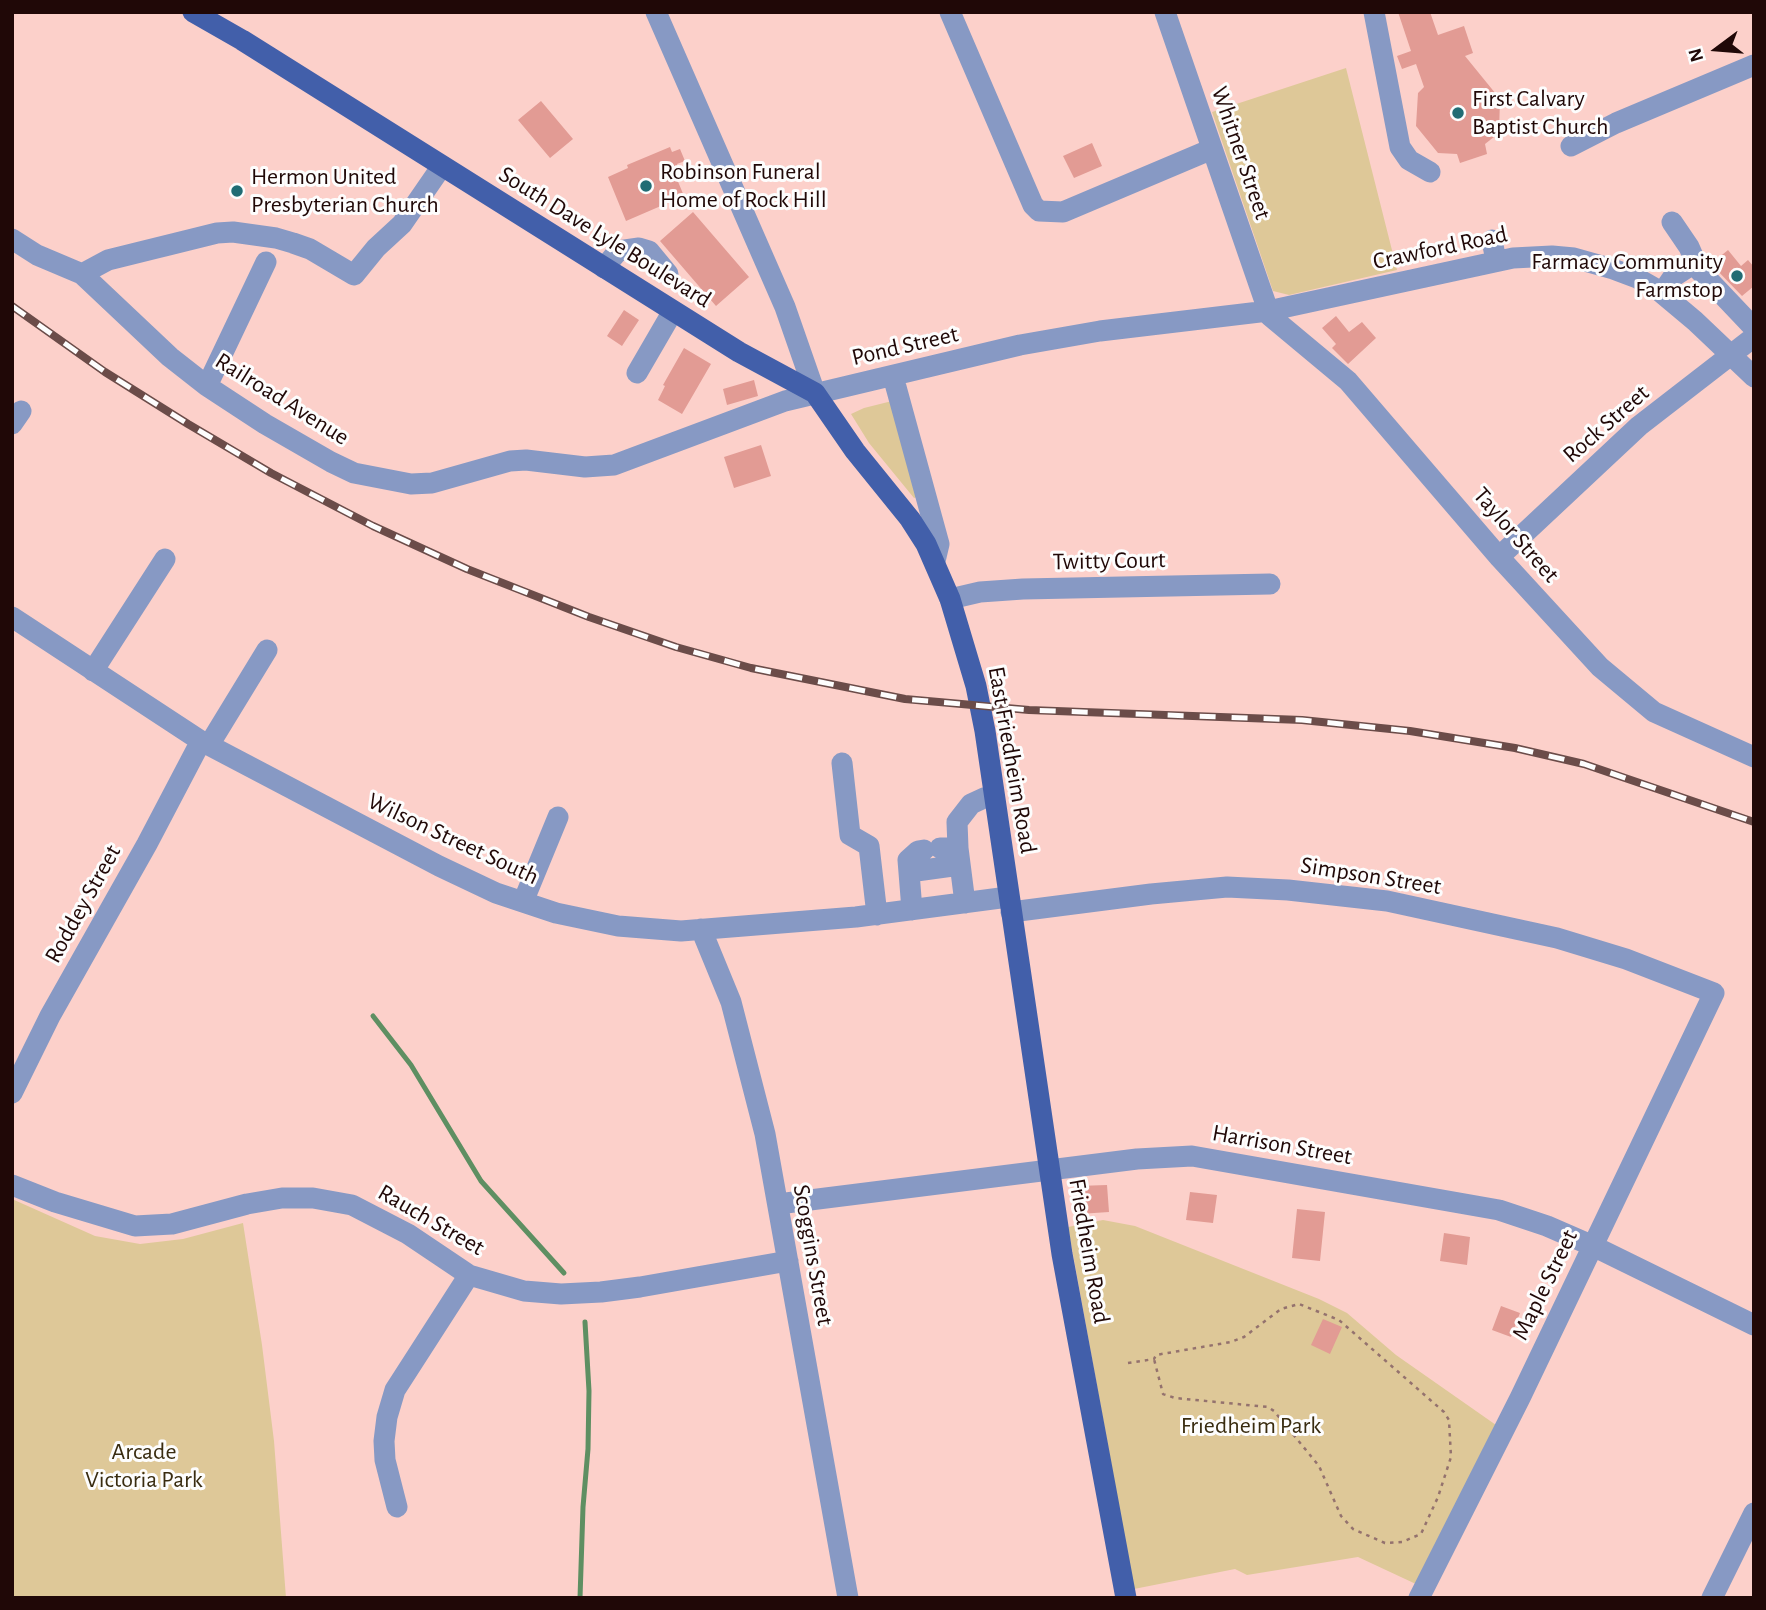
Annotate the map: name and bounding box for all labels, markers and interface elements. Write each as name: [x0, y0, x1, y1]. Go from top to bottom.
north arrow: [1682, 14, 1752, 84]
text: N: [1685, 46, 1707, 64]
street label: Whitner Street: [1205, 83, 1277, 223]
place label: First Calvary Baptist Church: [1472, 85, 1609, 141]
marker: First Calvary Baptist Church: [1450, 105, 1466, 121]
place label: Robinson Funeral Home of Rock Hill: [660, 158, 827, 214]
street label: South Dave Lyle Boulevard: [493, 160, 717, 314]
place label: Hermon United Presbyterian Church: [251, 163, 439, 219]
marker: Robinson Funeral Home of Rock Hill: [638, 178, 654, 194]
marker: Hermon United Presbyterian Church: [229, 183, 245, 199]
street label: Crawford Road: [1370, 220, 1510, 276]
place label: Farmacy Community Farmstop: [1531, 248, 1723, 304]
marker: Farmacy Community Farmstop: [1729, 268, 1745, 284]
street label: Pond Street: [849, 320, 961, 372]
street label: Railroad Avenue: [210, 346, 354, 452]
street label: Rock Street: [1557, 379, 1655, 469]
street label: Taylor Street: [1467, 481, 1565, 589]
street label: Twitty Court: [1052, 546, 1166, 576]
street label: East Friedheim Road: [981, 664, 1043, 856]
street label: Wilson Street South: [363, 787, 543, 891]
street label: Roddey Street: [39, 840, 127, 968]
street label: Simpson Street: [1299, 851, 1443, 901]
street label: Harrison Street: [1210, 1119, 1354, 1171]
street label: Friedheim Road: [1062, 1176, 1116, 1326]
street label: Rauch Street: [373, 1178, 489, 1262]
street label: Scoggins Street: [786, 1182, 840, 1328]
street label: Maple Street: [1506, 1225, 1584, 1345]
park label: Friedheim Park: [1181, 1412, 1321, 1440]
park label: Arcade Victoria Park: [85, 1438, 203, 1494]

